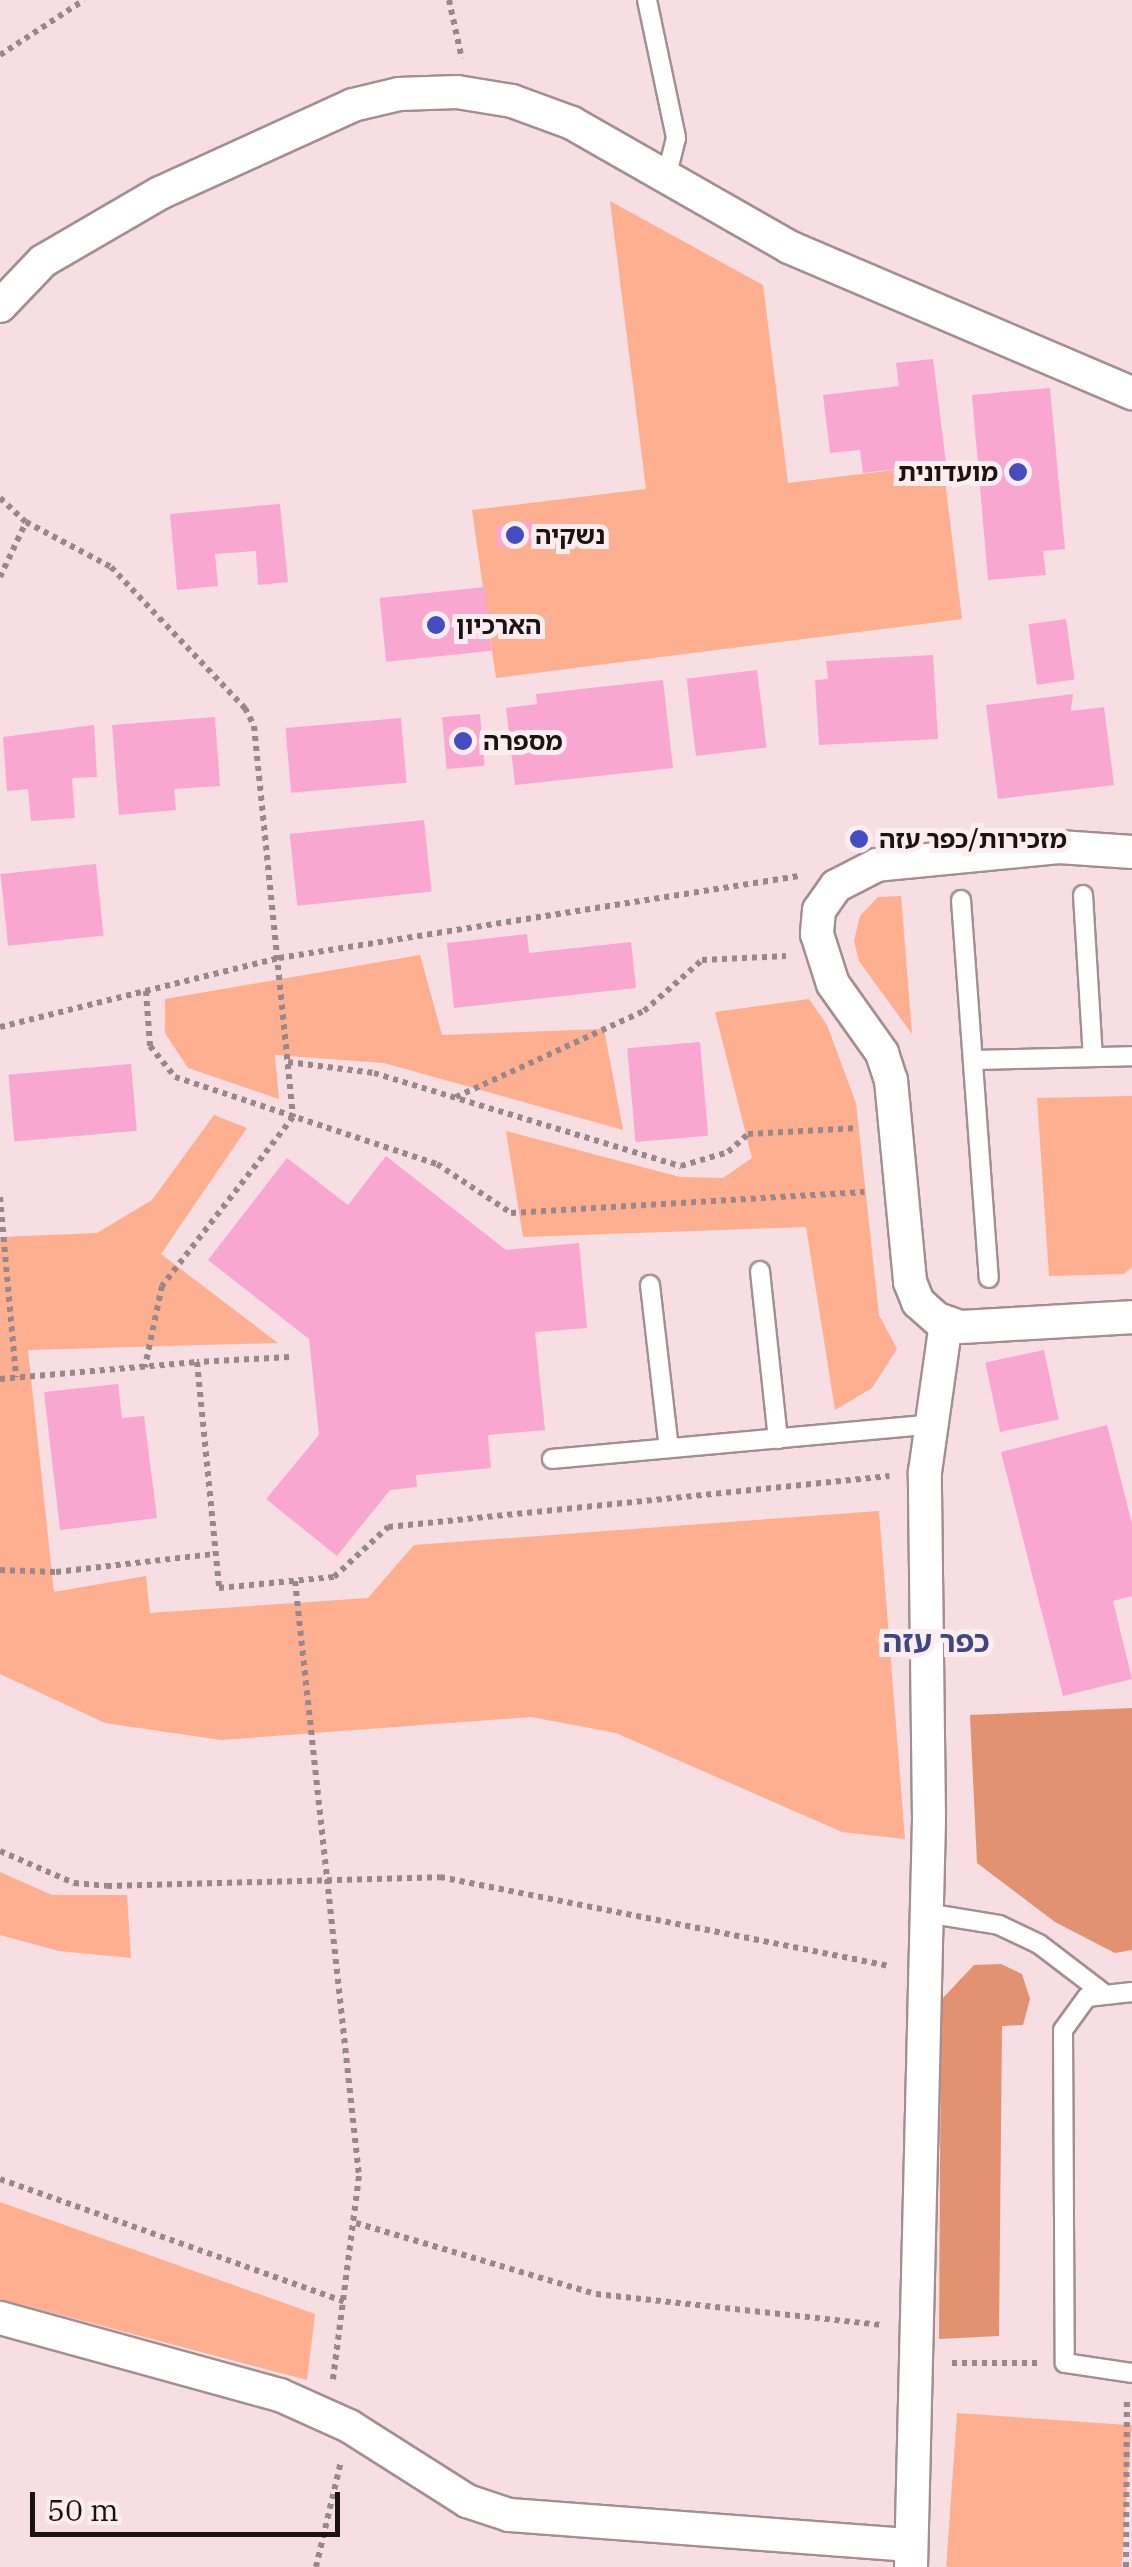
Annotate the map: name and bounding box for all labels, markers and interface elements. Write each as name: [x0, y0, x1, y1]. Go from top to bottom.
place label: מועדונית: [898, 457, 998, 487]
marker: מועדונית: [1007, 461, 1029, 483]
place label: נשקיה: [535, 520, 605, 550]
marker: נשקיה: [504, 524, 526, 546]
place label: הארכיון: [456, 610, 542, 640]
marker: הארכיון: [425, 614, 447, 636]
place label: מספרה: [483, 726, 563, 756]
marker: מספרה: [452, 730, 474, 752]
place label: מזכירות/כפר עזה: [879, 824, 1067, 854]
marker: מזכירות/כפר עזה: [848, 828, 870, 850]
district label: כפר עזה: [883, 1623, 989, 1659]
scale bar: [35, 2472, 345, 2534]
text: 50 m: [47, 2490, 119, 2529]

